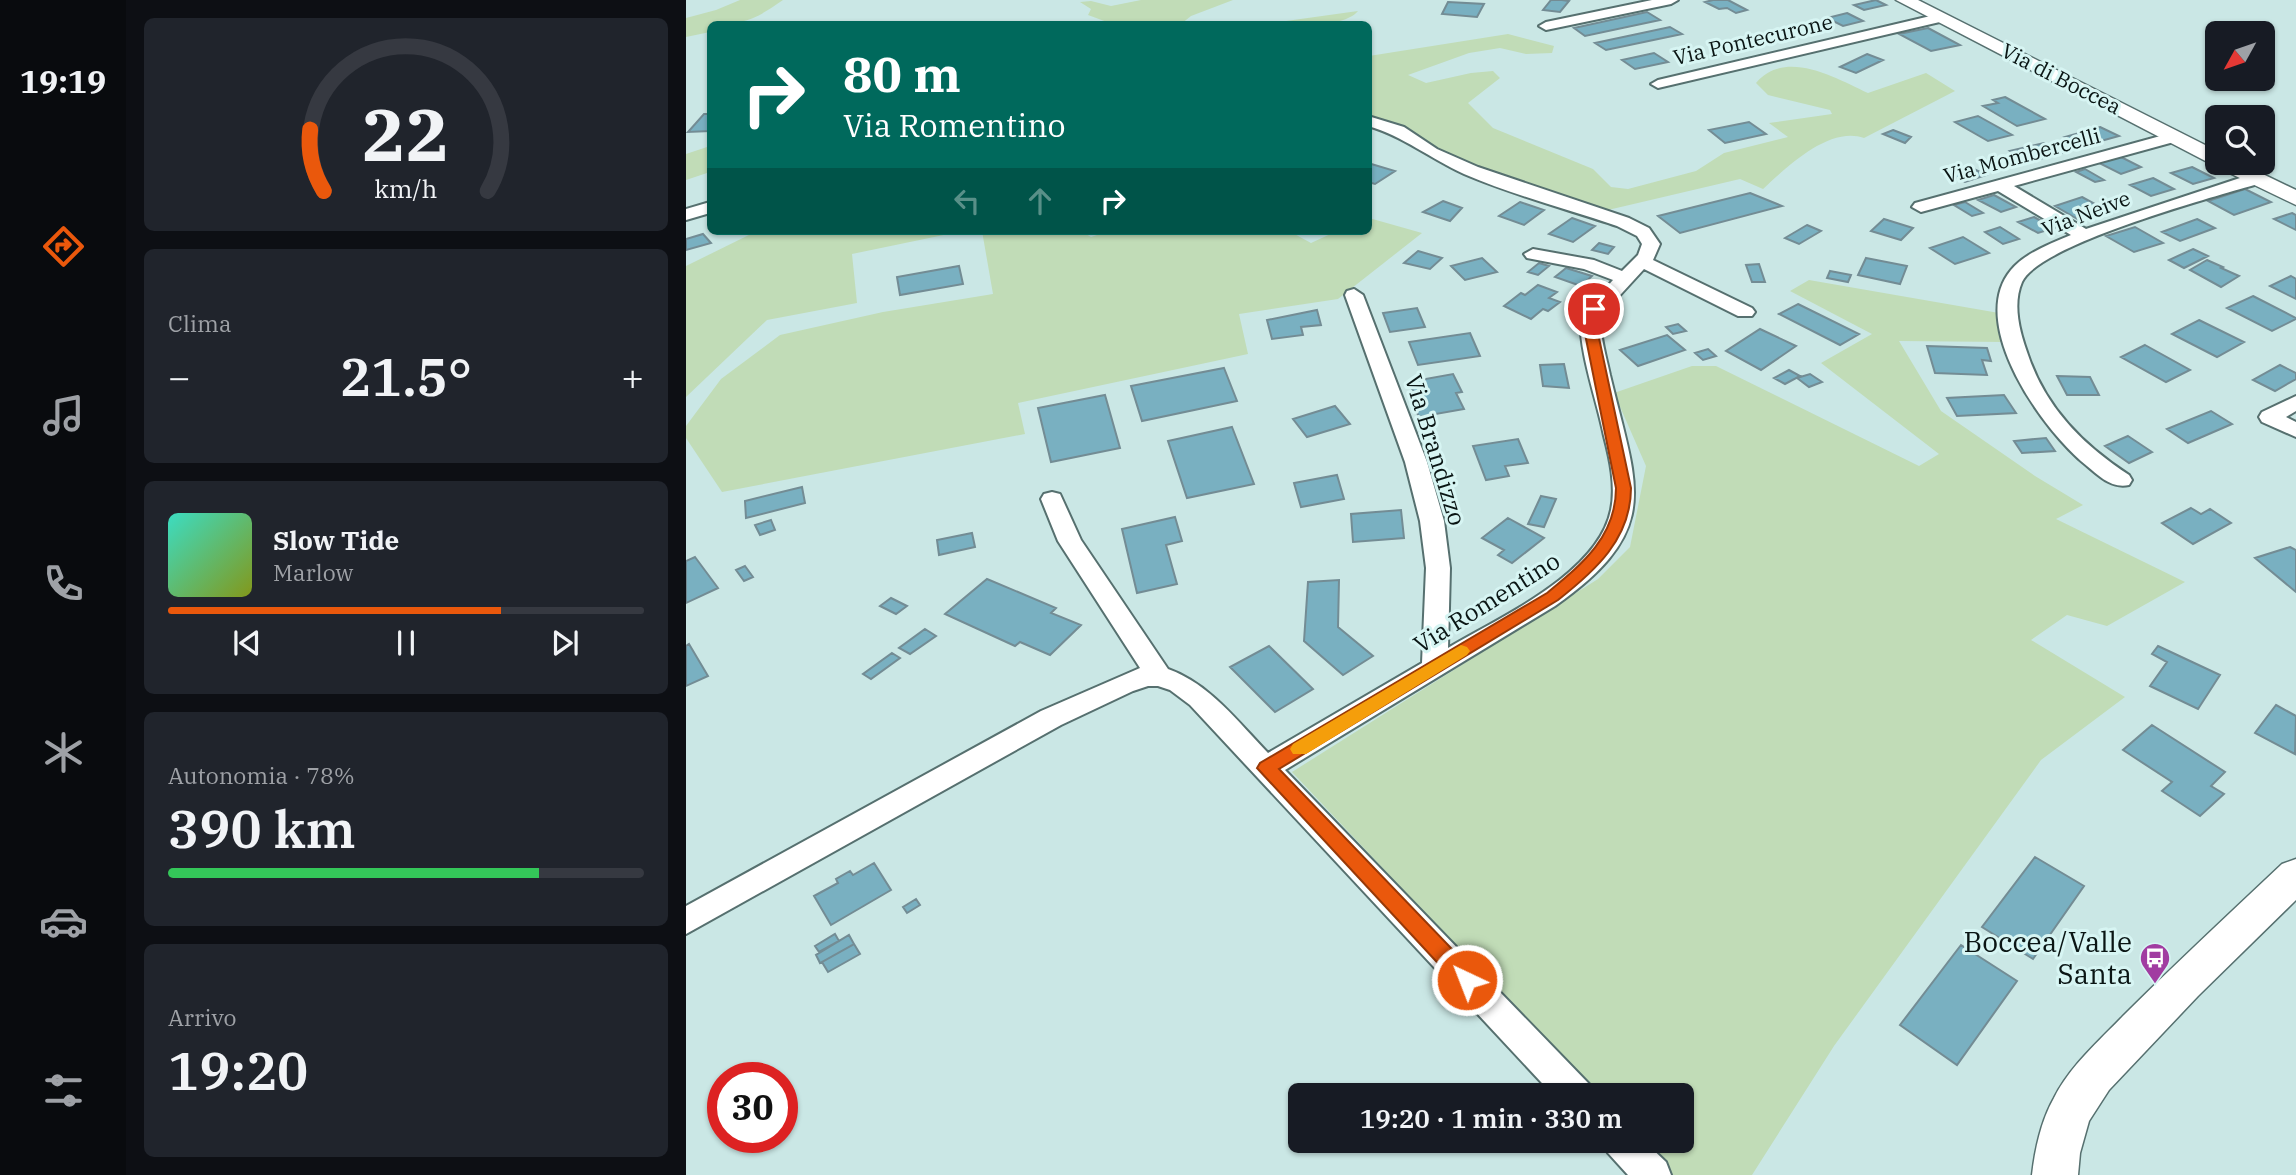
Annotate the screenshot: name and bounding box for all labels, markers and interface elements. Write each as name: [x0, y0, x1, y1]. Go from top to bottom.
street label: Via Pontecurone: [1670, 7, 1835, 71]
north arrow: [2205, 21, 2275, 91]
map controls: [2205, 21, 2275, 175]
street label: Via di Boccea: [1997, 36, 2126, 120]
text: 80 m: [843, 42, 961, 105]
icon: right: [728, 49, 819, 140]
text: 19:19: [20, 60, 106, 102]
text: 22: [362, 86, 450, 181]
text: Via Romentino: [843, 104, 1066, 146]
button: search: [2205, 105, 2275, 175]
street label: Via Mombercelli: [1940, 121, 2103, 189]
text: km/h: [374, 172, 438, 205]
icon: left: [948, 182, 986, 220]
icon: ahead: [1021, 182, 1059, 220]
icon: right: [1094, 182, 1132, 220]
street label: Via Neive: [2037, 183, 2134, 243]
icon: directions: [39, 222, 88, 271]
pin: [1564, 279, 1624, 339]
icon: arrive: [1575, 290, 1613, 328]
text: Clima: [168, 308, 232, 338]
text: 21.5°: [340, 343, 472, 410]
text: −: [168, 352, 191, 401]
text: +: [621, 352, 644, 401]
street label: Via Brandizzo: [1398, 370, 1474, 529]
icon: music: [39, 391, 88, 440]
text: Slow Tide: [273, 523, 399, 557]
street label: Via Romentino: [1407, 544, 1566, 660]
text: Marlow: [273, 557, 353, 587]
icon: phone: [39, 559, 88, 608]
icon: previous: [228, 624, 266, 662]
icon: pause: [387, 624, 425, 662]
icon: next: [546, 624, 584, 662]
icon: climate: [39, 728, 88, 777]
text: Autonomia · 78%: [168, 760, 355, 790]
text: 390 km: [168, 795, 356, 862]
icon: car: [39, 897, 88, 946]
place label: Boccea/Valle Santa: [1963, 923, 2132, 992]
bus stop icon: Boccea/Valle Santa: [2138, 941, 2172, 985]
position arrow: [1430, 943, 1504, 1017]
text: Arrivo: [168, 1002, 236, 1032]
text: 19:20: [168, 1037, 308, 1104]
speed limit sign: 30: [707, 1062, 798, 1153]
icon: filters: [39, 1066, 88, 1115]
text: 19:20 · 1 min · 330 m: [1360, 1101, 1622, 1135]

